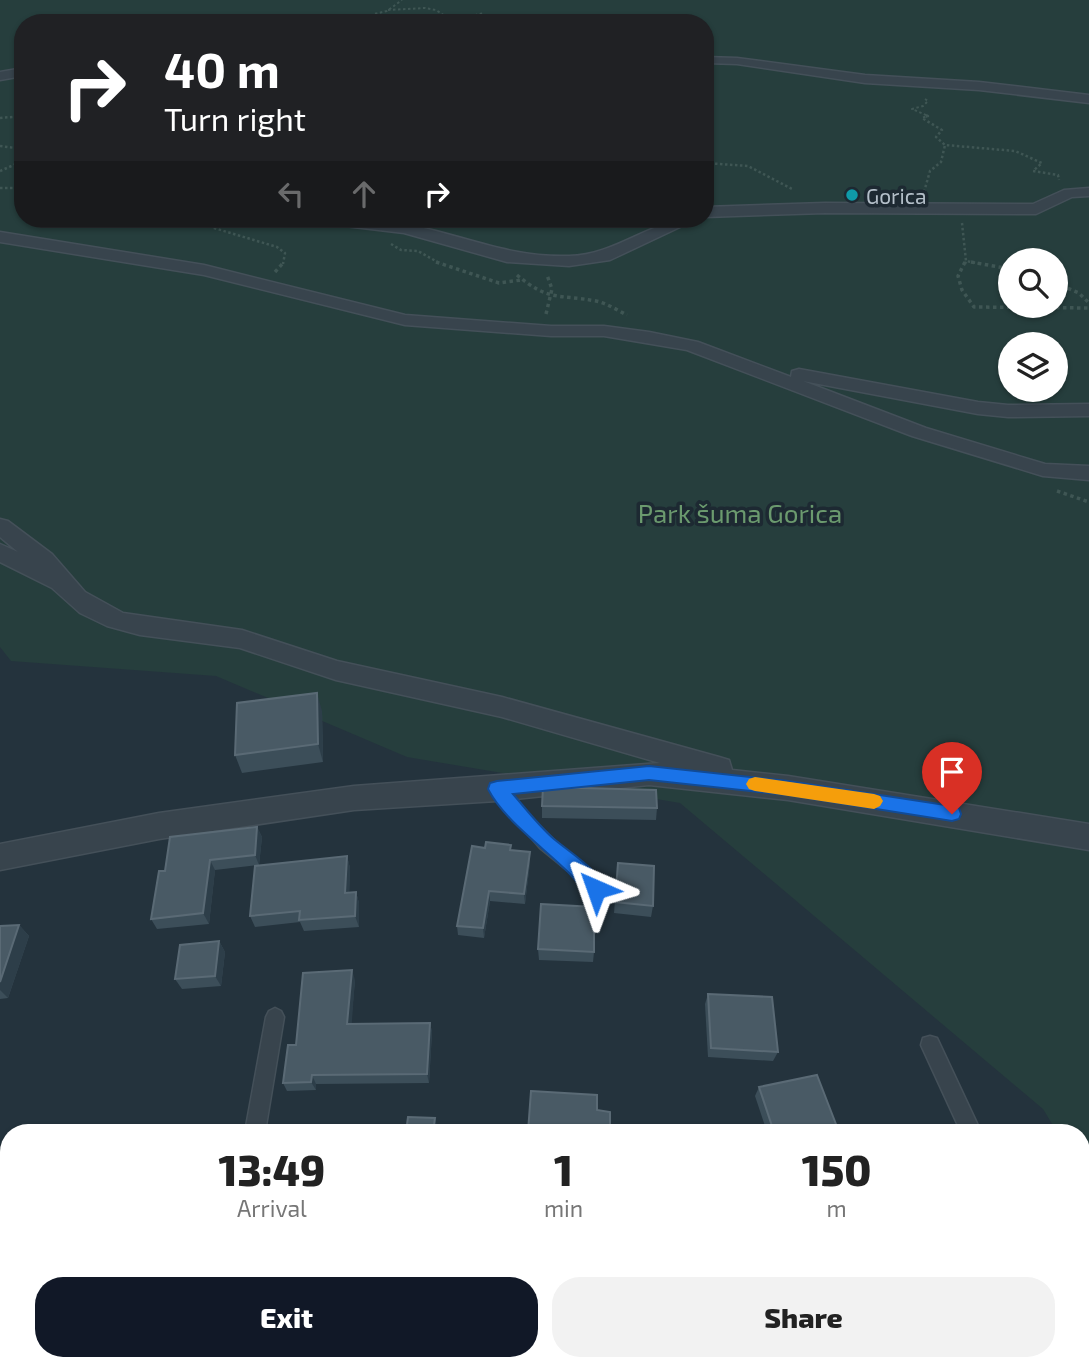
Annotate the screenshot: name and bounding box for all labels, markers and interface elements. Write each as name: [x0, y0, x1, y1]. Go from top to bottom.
text: 40 m: [164, 39, 280, 98]
icon: right: [49, 42, 140, 133]
text: Turn right: [164, 99, 306, 137]
icon: left: [272, 175, 310, 213]
icon: ahead: [345, 175, 383, 213]
icon: right: [418, 175, 456, 213]
place label: Gorica: [866, 183, 927, 208]
marker: Gorica: [844, 187, 860, 203]
map controls: [998, 248, 1068, 402]
button: search: [998, 248, 1068, 318]
button: layers: [998, 332, 1068, 402]
park label: Park šuma Gorica: [638, 497, 842, 528]
pin: [922, 742, 982, 814]
icon: arrive: [933, 753, 971, 791]
position arrow: [559, 852, 633, 926]
text: 13:49: [219, 1144, 325, 1194]
text: 1: [554, 1144, 573, 1194]
text: 150: [802, 1144, 871, 1194]
text: Arrival: [237, 1194, 307, 1222]
text: min: [544, 1194, 583, 1222]
text: m: [826, 1194, 847, 1222]
button: Exit: [35, 1277, 538, 1357]
button: Share: [552, 1277, 1055, 1357]

